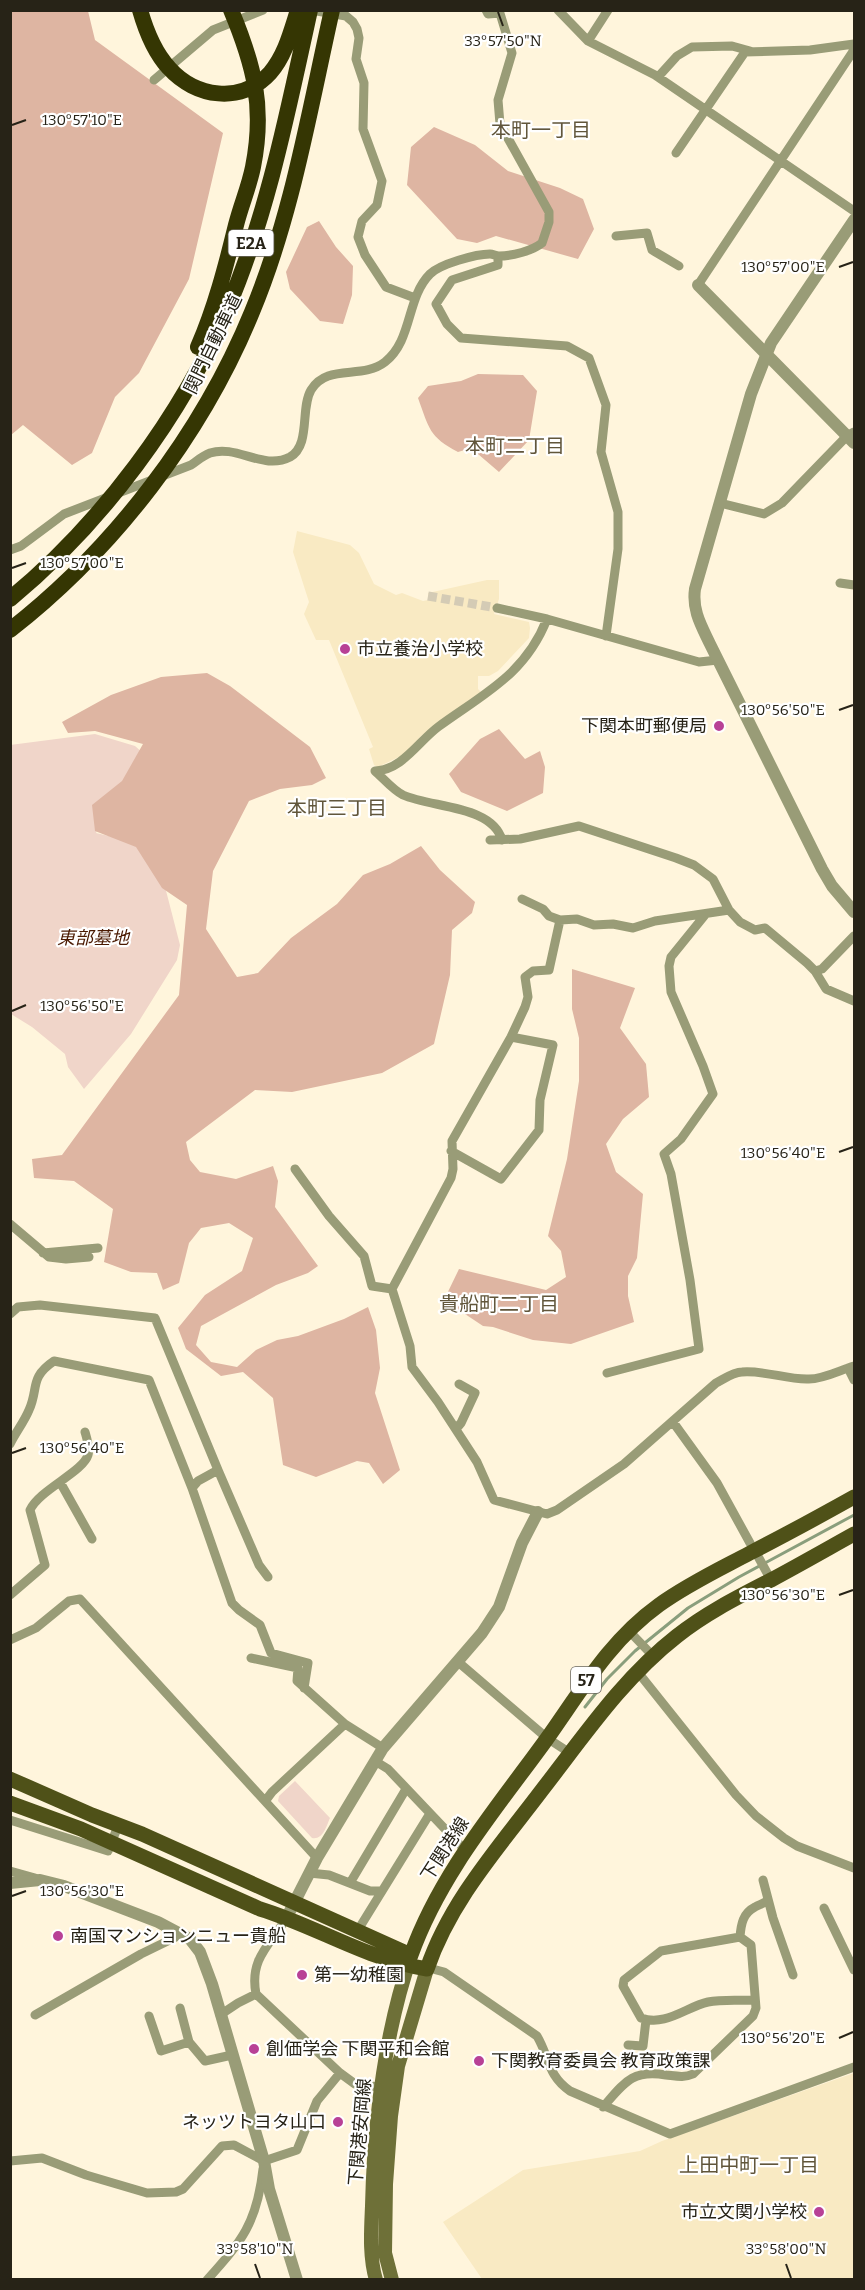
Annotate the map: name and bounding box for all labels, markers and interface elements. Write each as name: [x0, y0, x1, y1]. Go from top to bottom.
text: 33°57'50"N: [464, 32, 542, 50]
text: 130°57'10"E: [42, 111, 122, 129]
district label: 本町一丁目: [491, 118, 591, 142]
road number: E2A: [228, 230, 274, 256]
text: 130°57'00"E: [741, 258, 825, 276]
street label: 関門自動車道: [179, 291, 247, 397]
district label: 本町二丁目: [465, 434, 565, 458]
text: 130°57'00"E: [40, 554, 124, 572]
place label: 市立養治小学校: [357, 638, 483, 660]
marker: 市立養治小学校: [338, 642, 352, 656]
text: 130°56'50"E: [741, 701, 825, 719]
place label: 下関本町郵便局: [581, 715, 707, 737]
marker: 下関本町郵便局: [712, 719, 726, 733]
district label: 本町三丁目: [287, 796, 387, 820]
park label: 東部墓地: [57, 927, 131, 949]
text: 130°56'50"E: [40, 997, 124, 1015]
text: 130°56'40"E: [741, 1144, 825, 1162]
district label: 貴船町二丁目: [439, 1292, 559, 1316]
text: 130°56'40"E: [40, 1439, 124, 1457]
text: 130°56'30"E: [741, 1586, 825, 1604]
road number: 57: [571, 1667, 601, 1693]
street label: 下関港線: [416, 1813, 474, 1885]
text: 130°56'30"E: [40, 1882, 124, 1900]
place label: 南国マンションニュー貴船: [70, 1925, 286, 1947]
marker: 南国マンションニュー貴船: [51, 1929, 65, 1943]
place label: 第一幼稚園: [314, 1964, 404, 1986]
marker: 第一幼稚園: [295, 1968, 309, 1982]
text: 130°56'20"E: [741, 2029, 825, 2047]
place label: 創価学会 下関平和会館: [266, 2038, 450, 2060]
marker: 創価学会 下関平和会館: [247, 2042, 261, 2056]
place label: 下関教育委員会 教育政策課: [491, 2050, 711, 2072]
marker: 下関教育委員会 教育政策課: [472, 2054, 486, 2068]
street label: 下関港安岡線: [344, 2077, 376, 2187]
place label: ネッツトヨタ山口: [182, 2111, 326, 2133]
marker: ネッツトヨタ山口: [331, 2115, 345, 2129]
district label: 上田中町一丁目: [679, 2153, 819, 2177]
place label: 市立文関小学校: [681, 2201, 807, 2223]
marker: 市立文関小学校: [812, 2205, 826, 2219]
text: 33°58'10"N: [216, 2240, 294, 2258]
text: 33°58'00"N: [746, 2240, 826, 2258]

